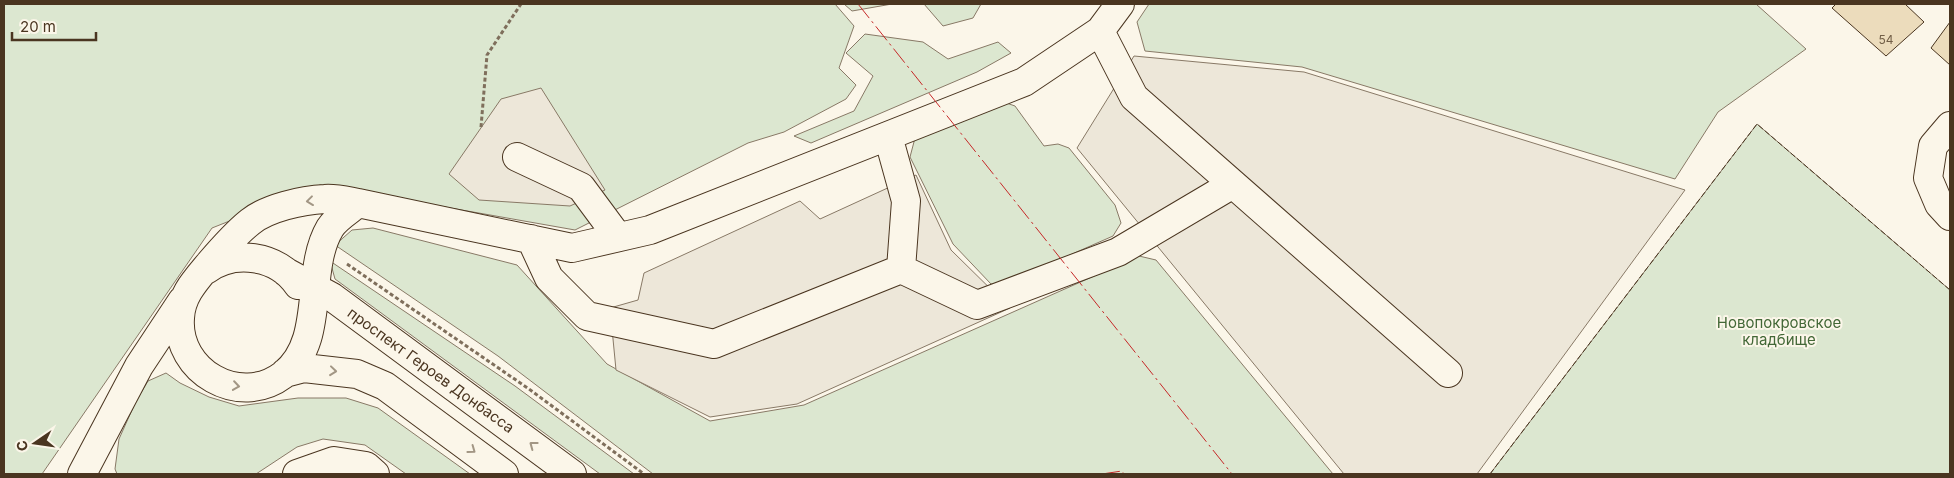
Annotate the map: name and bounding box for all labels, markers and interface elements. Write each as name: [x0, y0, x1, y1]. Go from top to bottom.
scale bar: [12, 10, 96, 42]
text: 20 m: [20, 17, 56, 36]
house number: 54: [1878, 32, 1894, 47]
one-way arrow: [306, 195, 314, 206]
street label: проспект Героев Донбасса: [344, 303, 518, 437]
park label: Новопокровское кладбище: [1717, 313, 1841, 349]
one-way arrow: [330, 365, 338, 376]
one-way arrow: [233, 380, 241, 391]
north arrow: [10, 418, 60, 468]
text: С: [12, 439, 31, 453]
one-way arrow: [529, 442, 539, 451]
one-way arrow: [466, 445, 475, 453]

